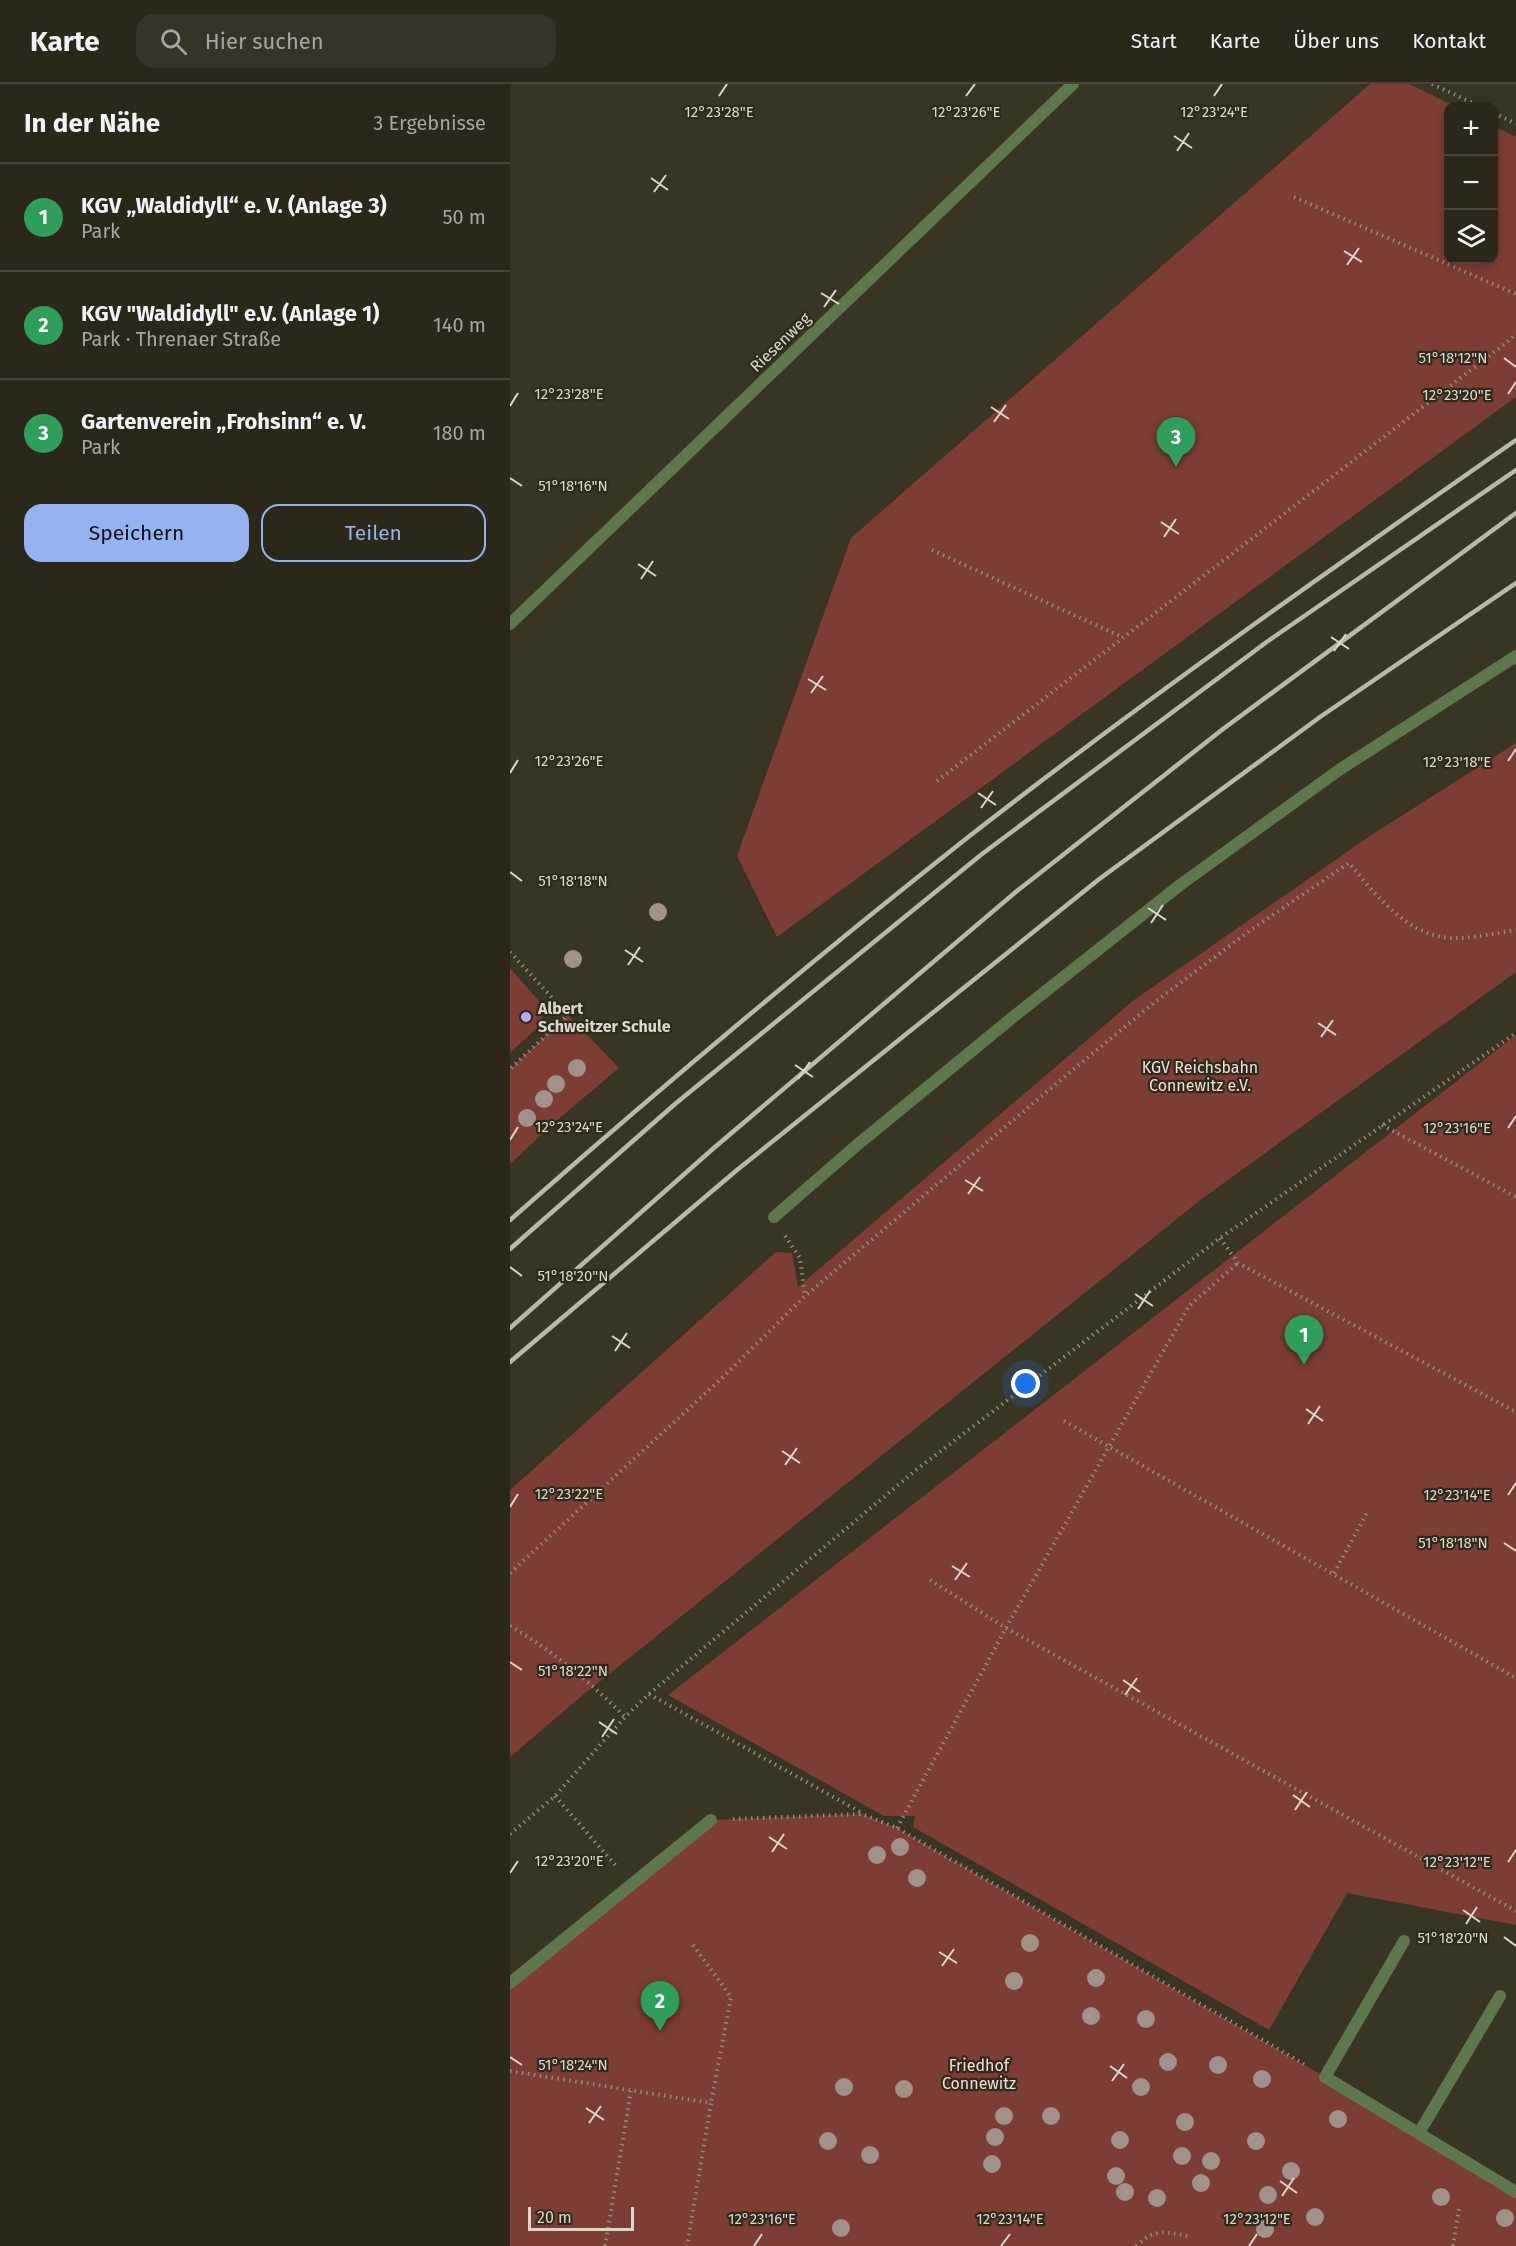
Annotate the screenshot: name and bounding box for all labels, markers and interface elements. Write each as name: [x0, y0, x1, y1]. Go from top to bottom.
search box: [136, 14, 556, 68]
text: Karte: [30, 25, 100, 58]
icon: search: [157, 25, 190, 58]
text: Hier suchen: [205, 28, 324, 55]
text: Start: [1131, 28, 1177, 54]
text: Karte: [1210, 28, 1260, 54]
text: Über uns: [1293, 28, 1379, 54]
text: Kontakt: [1412, 28, 1486, 54]
map controls: [1444, 102, 1498, 264]
button: +: [1444, 102, 1498, 156]
text: 12°23'28"E: [684, 103, 754, 121]
text: 12°23'26"E: [931, 103, 1001, 121]
text: 12°23'24"E: [1180, 103, 1248, 121]
text: In der Nähe: [24, 108, 160, 139]
text: 3 Ergebnisse: [373, 111, 486, 135]
button: −: [1444, 156, 1498, 210]
text: KGV „Waldidyll“ e. V. (Anlage 3): [81, 192, 387, 219]
text: 1: [39, 205, 48, 229]
text: 50 m: [442, 205, 486, 229]
button: layers: [1444, 210, 1498, 264]
text: Park: [81, 219, 120, 243]
text: KGV "Waldidyll" e.V. (Anlage 1): [81, 300, 379, 327]
street label: Riesenweg: [746, 308, 815, 376]
text: 2: [38, 313, 49, 337]
text: 140 m: [433, 313, 486, 337]
text: Park · Threnaer Straße: [81, 327, 281, 351]
text: 51°18'12"N: [1418, 349, 1488, 367]
text: 12°23'28"E: [534, 385, 604, 403]
text: 12°23'20"E: [1422, 386, 1492, 404]
text: Gartenverein „Frohsinn“ e. V.: [81, 408, 366, 435]
pin: 3: [1156, 418, 1196, 467]
text: 3: [38, 421, 49, 445]
text: 180 m: [433, 421, 486, 445]
text: Park: [81, 435, 120, 459]
text: 51°18'16"N: [538, 477, 608, 495]
button: Speichern: [24, 504, 249, 562]
button: Teilen: [261, 504, 486, 562]
text: 12°23'26"E: [534, 752, 604, 770]
text: 12°23'18"E: [1423, 753, 1491, 771]
text: 51°18'18"N: [538, 872, 608, 890]
place label: Albert Schweitzer Schule: [537, 999, 671, 1036]
marker: Albert Schweitzer Schule: [519, 1010, 533, 1024]
park label: KGV Reichsbahn Connewitz e.V.: [1142, 1058, 1258, 1095]
text: 12°23'24"E: [535, 1118, 603, 1136]
text: 12°23'16"E: [1423, 1119, 1491, 1137]
text: 51°18'20"N: [538, 1267, 608, 1285]
pin: 1: [1284, 1316, 1324, 1365]
your location: [1011, 1369, 1040, 1398]
text: 12°23'22"E: [535, 1485, 603, 1503]
text: 12°23'14"E: [1423, 1486, 1491, 1504]
text: 51°18'18"N: [1418, 1534, 1488, 1552]
text: 51°18'22"N: [538, 1662, 608, 1680]
text: 12°23'20"E: [534, 1852, 604, 1870]
text: 12°23'12"E: [1423, 1853, 1491, 1871]
text: 51°18'20"N: [1418, 1929, 1488, 1947]
pin: 2: [640, 1982, 680, 2031]
text: 51°18'24"N: [538, 2056, 608, 2074]
park label: Friedhof Connewitz: [942, 2056, 1016, 2093]
scale bar: [528, 2204, 634, 2232]
text: 20 m: [537, 2208, 572, 2227]
text: 12°23'16"E: [728, 2210, 796, 2228]
text: 12°23'14"E: [976, 2210, 1044, 2228]
text: 12°23'12"E: [1223, 2210, 1291, 2228]

